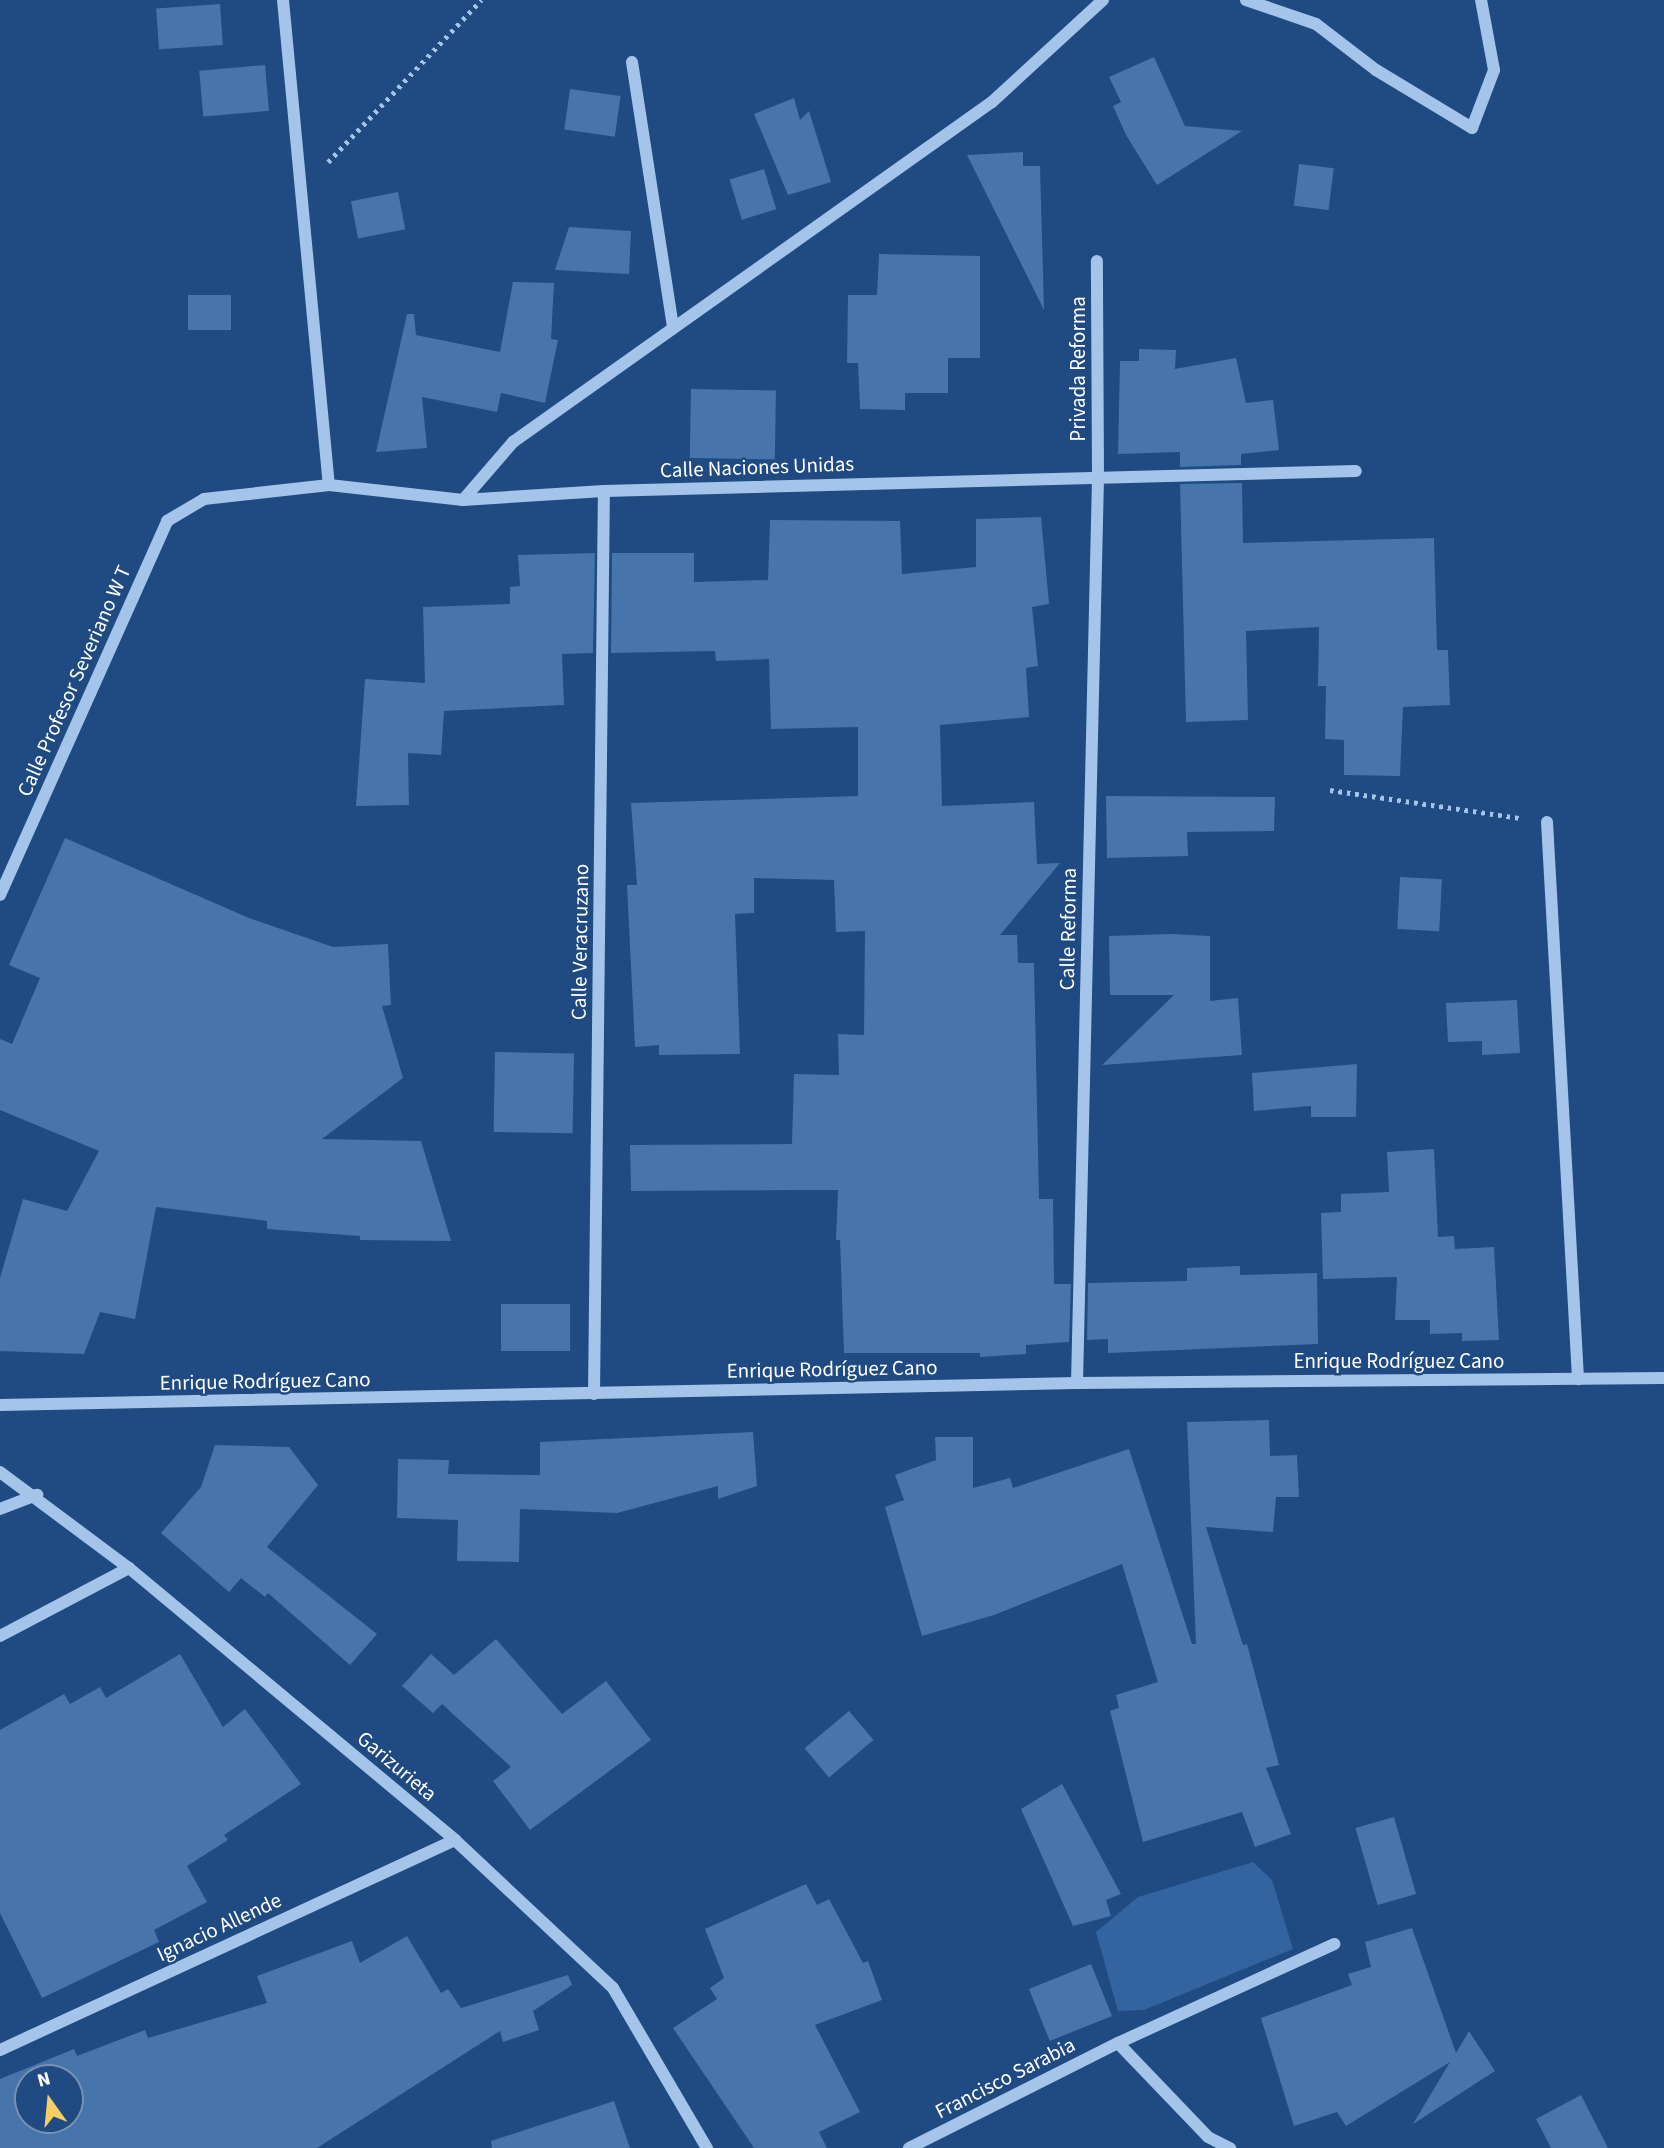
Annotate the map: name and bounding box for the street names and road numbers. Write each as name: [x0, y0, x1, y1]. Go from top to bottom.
street label: Privada Reforma: [1065, 296, 1091, 442]
street label: Calle Naciones Unidas: [659, 451, 855, 483]
street label: Calle Profesor Severiano W T: [12, 562, 136, 800]
street label: Calle Veracruzano: [566, 864, 594, 1020]
street label: Calle Reforma: [1054, 867, 1082, 991]
street label: Enrique Rodríguez Cano: [1294, 1348, 1504, 1374]
street label: Enrique Rodríguez Cano: [726, 1355, 938, 1383]
street label: Enrique Rodríguez Cano: [159, 1367, 371, 1395]
street label: Garizurieta: [352, 1725, 442, 1807]
street label: Ignacio Allende: [153, 1887, 285, 1967]
street label: Francisco Sarabia: [931, 2032, 1079, 2124]

